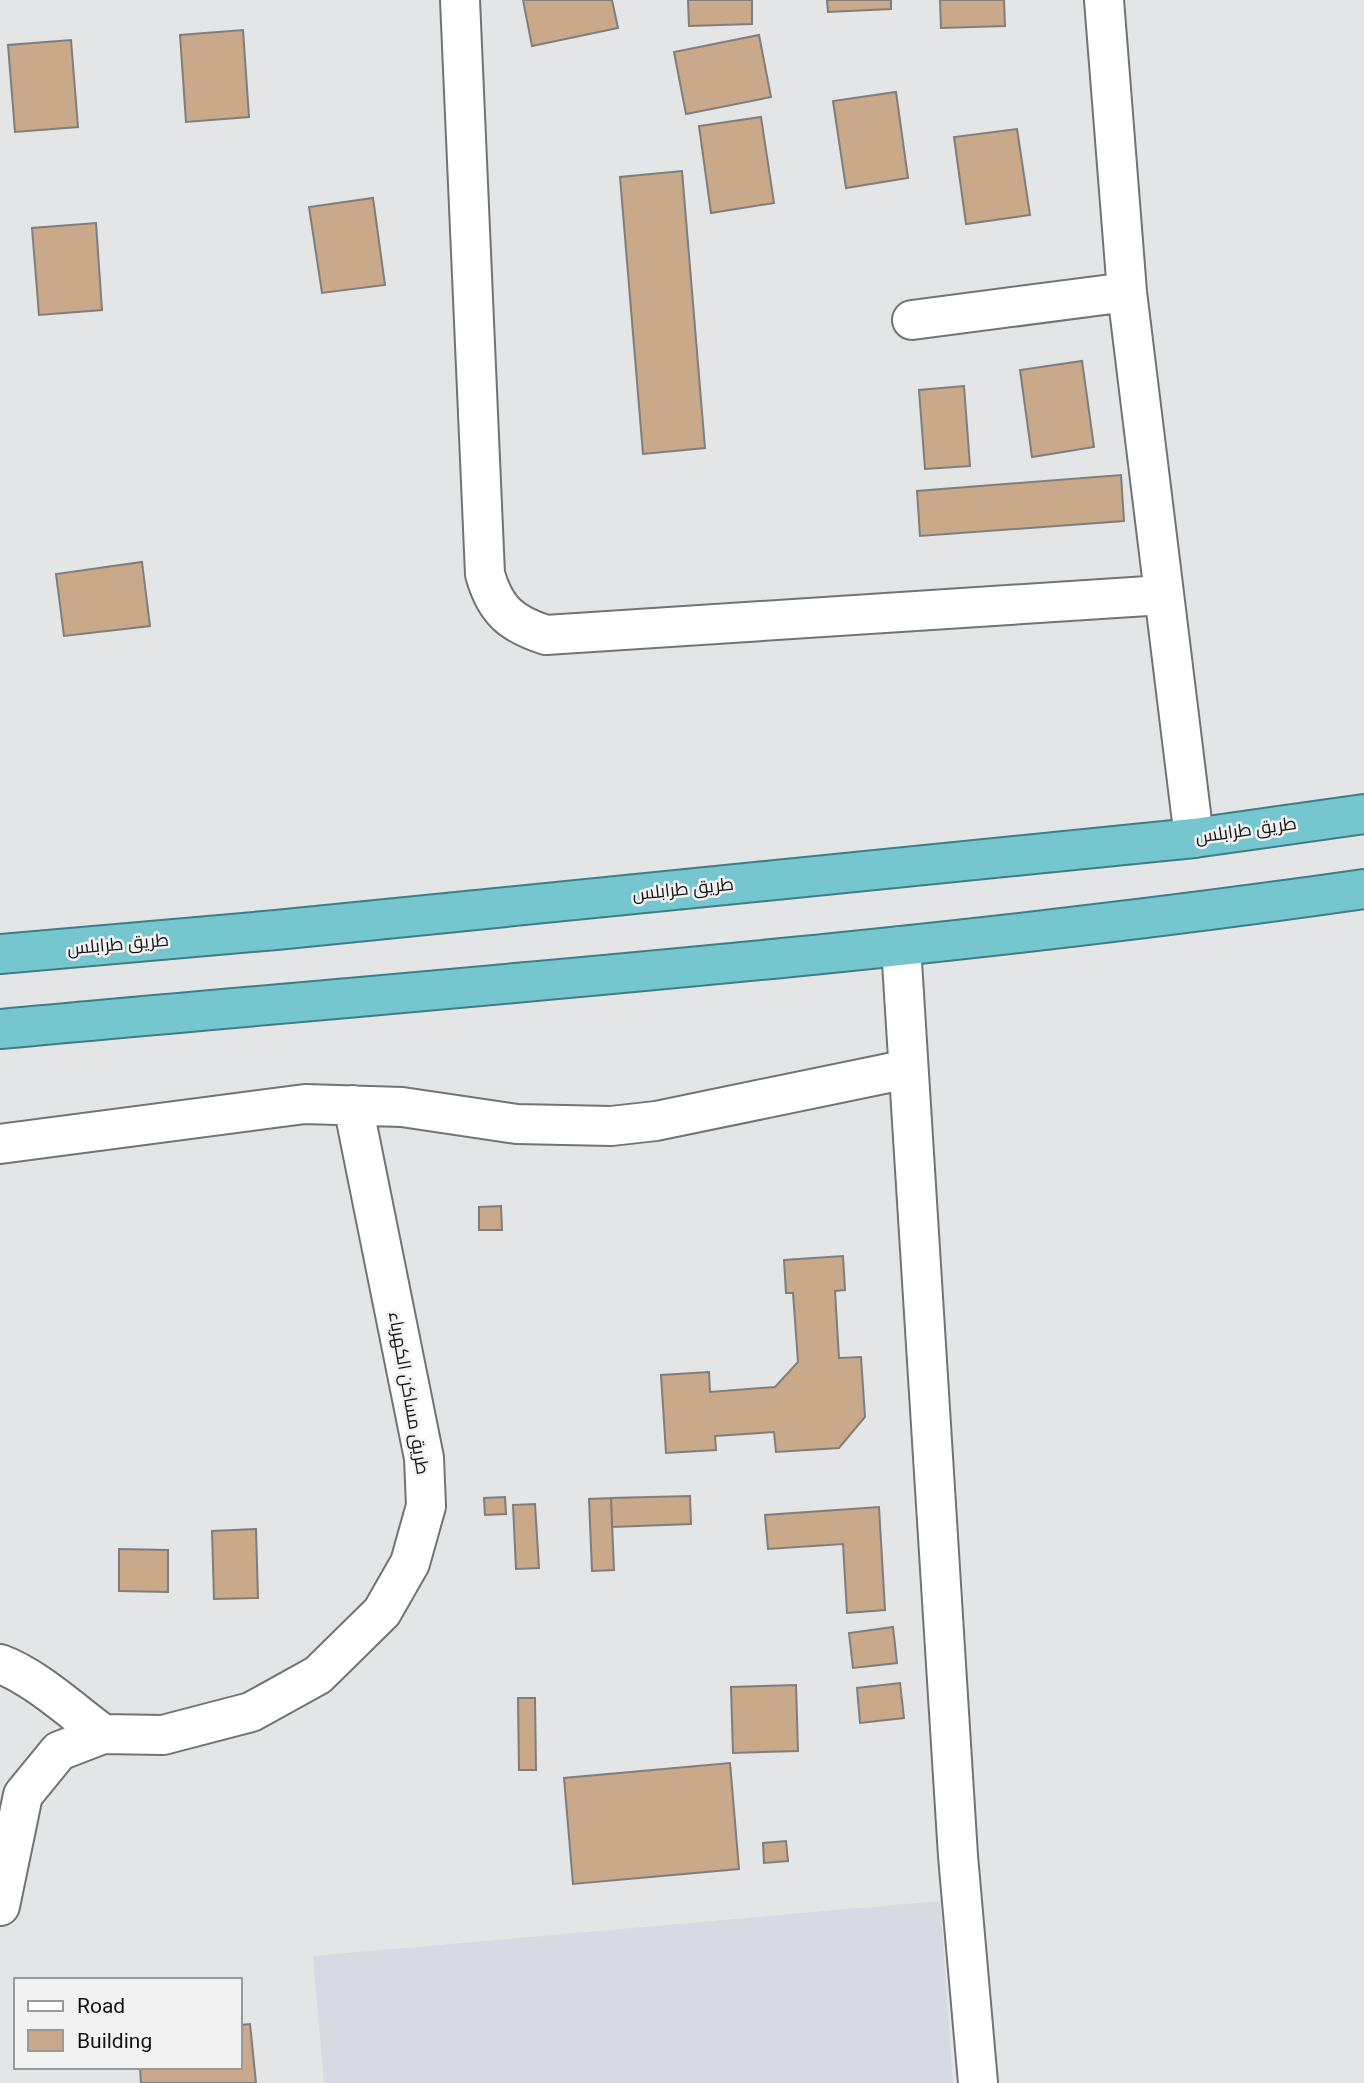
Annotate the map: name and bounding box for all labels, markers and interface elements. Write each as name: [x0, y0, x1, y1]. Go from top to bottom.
street label: طريق طرابلس: [1194, 812, 1298, 849]
street label: طريق طرابلس: [631, 873, 735, 906]
street label: طريق طرابلس: [66, 929, 170, 960]
street label: طريق مساكن الكهرباء: [383, 1310, 434, 1476]
legend: [14, 1978, 242, 2069]
text: Road: [77, 1994, 125, 2018]
text: Building: [77, 2029, 152, 2053]

